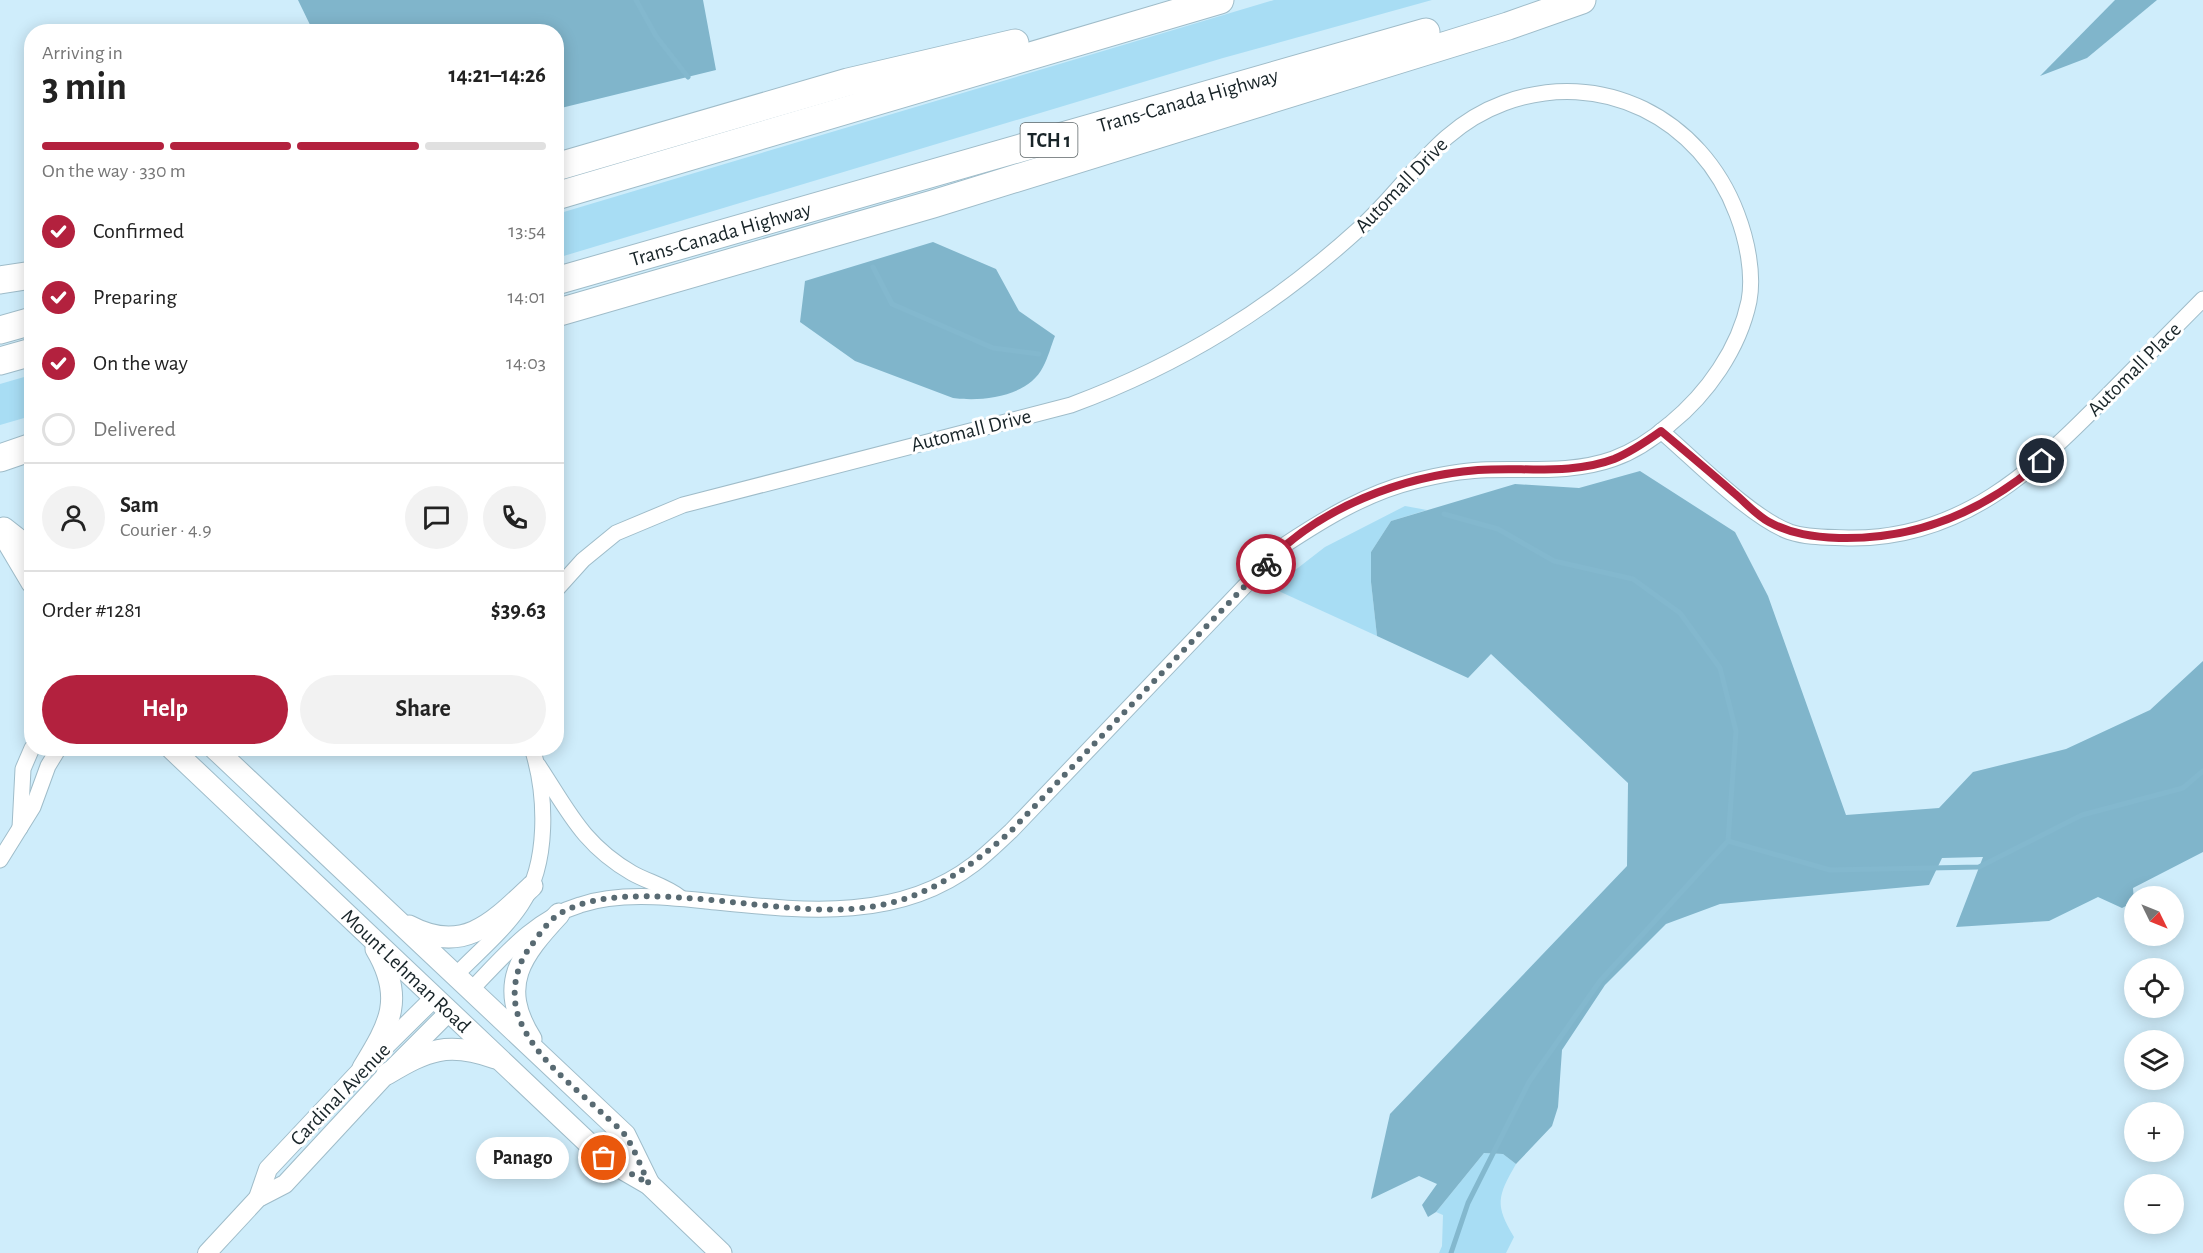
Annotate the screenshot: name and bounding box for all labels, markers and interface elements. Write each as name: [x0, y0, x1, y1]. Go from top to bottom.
text: Arriving in: [42, 43, 123, 63]
text: 14:21–14:26: [449, 64, 546, 86]
street label: Trans-Canada Highway: [1095, 65, 1281, 137]
text: 3 min: [42, 68, 127, 107]
road number: TCH 1: [1020, 123, 1078, 157]
street label: Automall Drive: [1351, 134, 1452, 237]
text: On the way · 330 m: [42, 161, 186, 181]
street label: Trans-Canada Highway: [627, 199, 814, 270]
icon: check: [42, 215, 75, 248]
text: Confirmed: [93, 220, 184, 242]
text: 13:54: [508, 221, 546, 241]
icon: check: [42, 281, 75, 314]
text: Preparing: [93, 286, 177, 308]
text: 14:01: [507, 287, 546, 307]
street label: Automall Place: [2083, 318, 2185, 420]
icon: check: [42, 347, 75, 380]
text: On the way: [93, 352, 188, 374]
text: 14:03: [506, 353, 546, 373]
street label: Automall Drive: [909, 405, 1033, 456]
text: Delivered: [93, 418, 176, 440]
pin: [2016, 435, 2067, 486]
icon: home: [2025, 444, 2058, 477]
button: person: [42, 486, 105, 549]
button: chat: [405, 486, 468, 549]
button: phone: [483, 486, 546, 549]
text: Sam: [120, 494, 159, 516]
text: Courier · 4.9: [120, 520, 212, 540]
courier: [1236, 534, 1296, 594]
icon: bike: [1250, 548, 1283, 581]
text: Order #1281: [42, 599, 142, 621]
text: $39.63: [491, 599, 546, 621]
button: Help: [42, 675, 288, 744]
button: Share: [300, 675, 546, 744]
north arrow: [2124, 886, 2184, 946]
map controls: [2124, 886, 2184, 1234]
street label: Mount Lehman Road: [337, 905, 475, 1037]
button: locate: [2124, 958, 2184, 1018]
button: layers: [2124, 1030, 2184, 1090]
street label: Cardinal Avenue: [286, 1039, 394, 1150]
button: +: [2124, 1102, 2184, 1162]
pin: [578, 1132, 629, 1183]
callout: Panago: [475, 1137, 568, 1179]
icon: bag: [587, 1141, 620, 1174]
text: Panago: [492, 1148, 553, 1168]
button: −: [2124, 1174, 2184, 1234]

